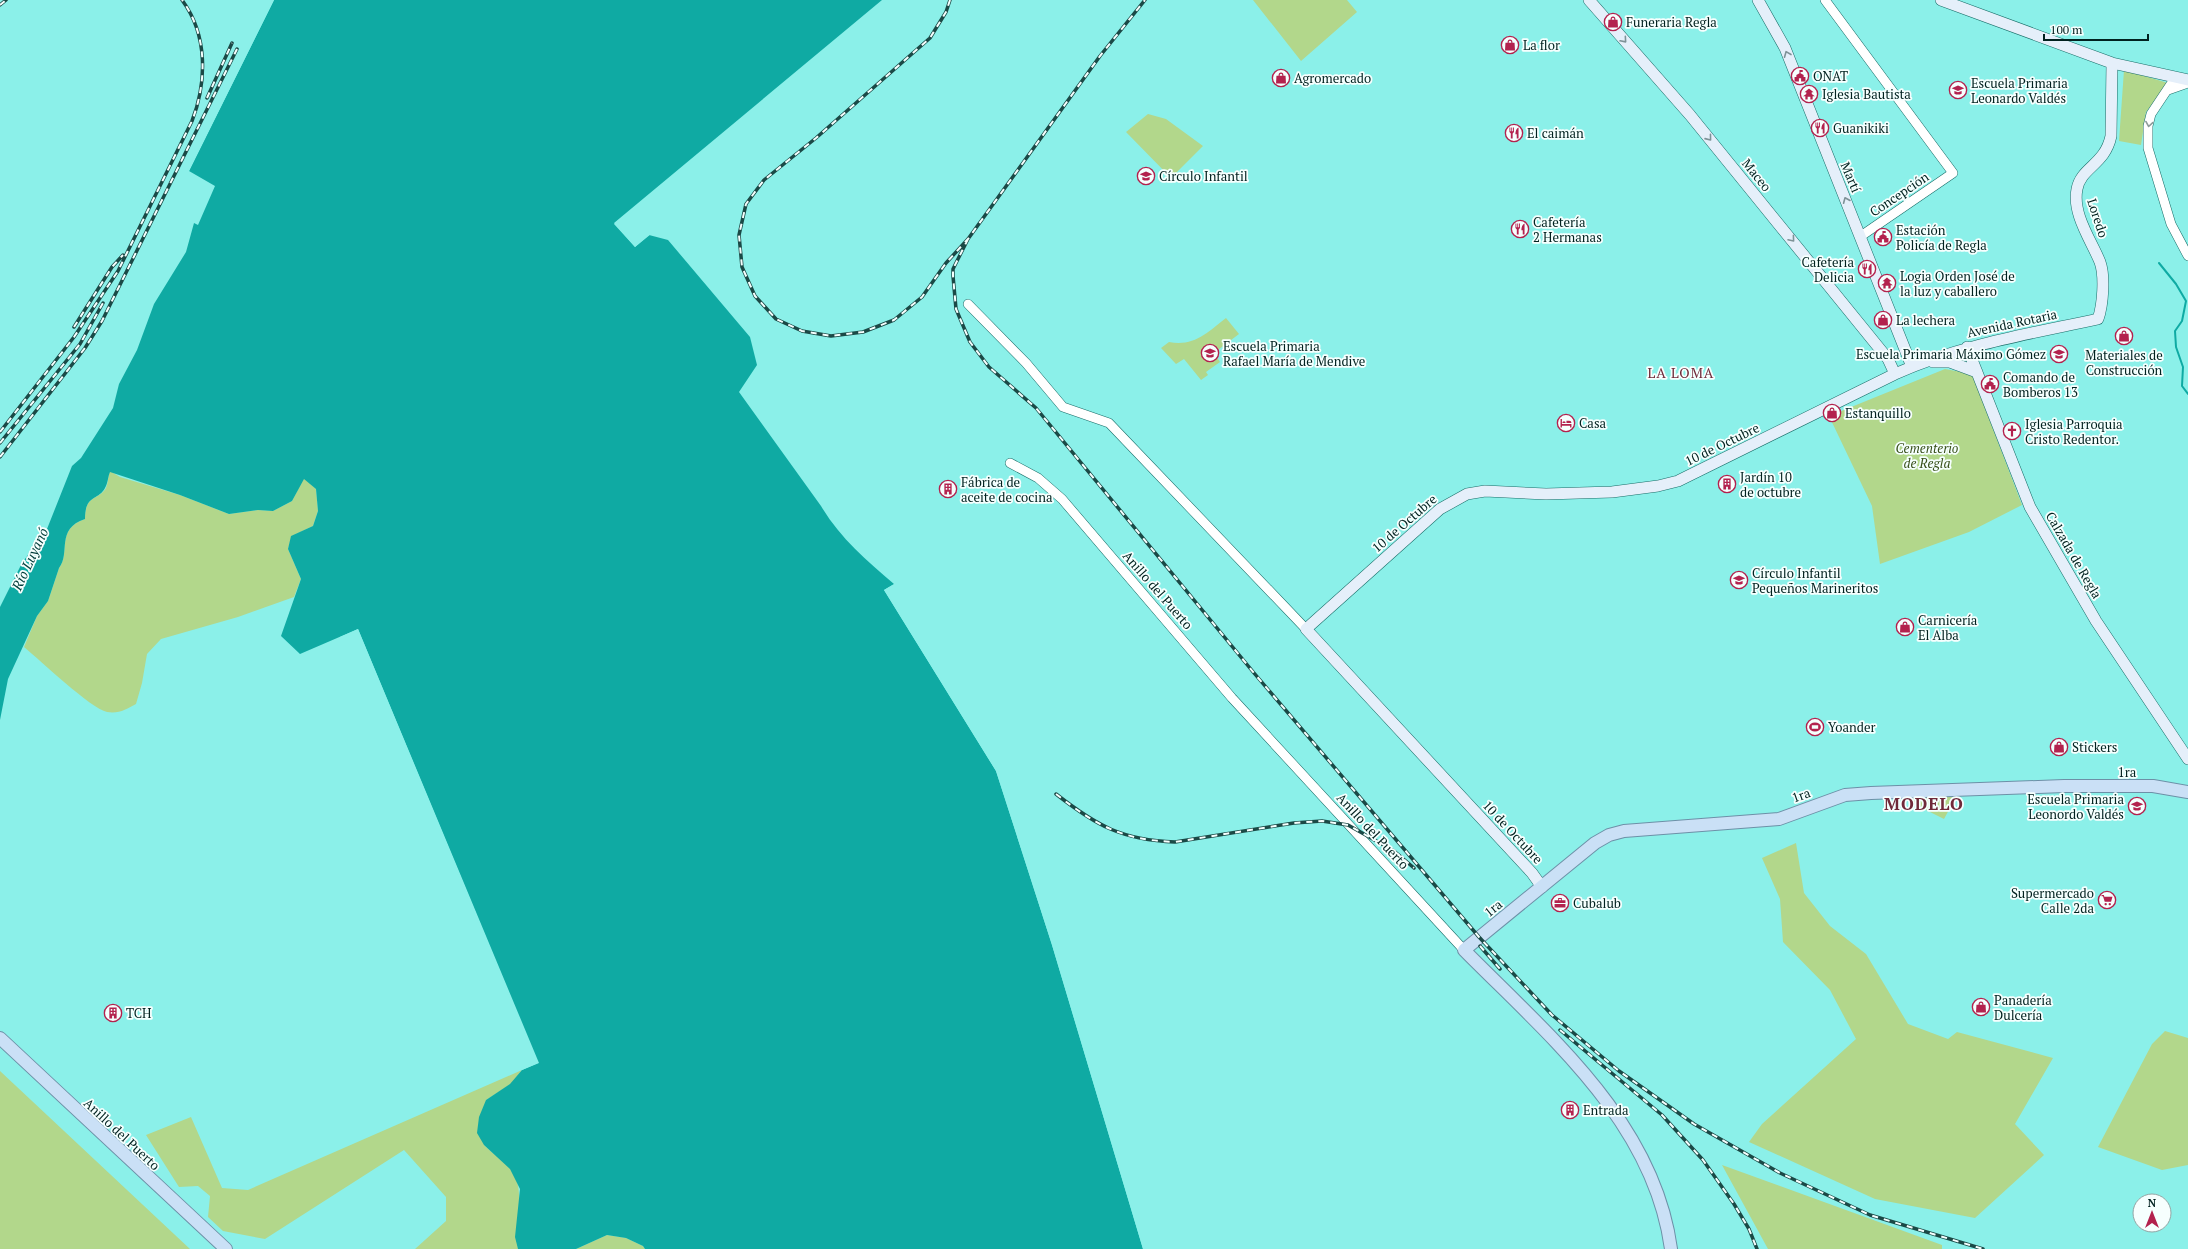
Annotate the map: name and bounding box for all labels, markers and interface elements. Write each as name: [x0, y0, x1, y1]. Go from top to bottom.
shop icon: Funeraria Regla: [1603, 12, 1623, 32]
place label: Funeraria Regla: [1626, 13, 1717, 31]
scale bar: [2044, 16, 2148, 42]
text: 100 m: [2050, 22, 2083, 37]
shop icon: La flor: [1500, 35, 1520, 55]
one-way arrow: [1620, 35, 1627, 43]
place label: La flor: [1523, 36, 1560, 54]
one-way arrow: [1783, 50, 1791, 57]
public building icon: ONAT: [1790, 66, 1810, 86]
place label: ONAT: [1813, 67, 1848, 85]
shop icon: Agromercado: [1271, 68, 1291, 88]
place label: Agromercado: [1294, 69, 1371, 87]
place label: Escuela Primaria Leonardo Valdés: [1971, 74, 2068, 107]
school or university icon: Escuela Primaria Leonardo Valdés: [1948, 80, 1968, 100]
temple icon: Iglesia Bautista: [1799, 84, 1819, 104]
place label: Iglesia Bautista: [1822, 85, 1911, 103]
restaurant icon: Guanikiki: [1810, 118, 1830, 138]
place label: Guanikiki: [1833, 119, 1889, 137]
one-way arrow: [2146, 120, 2154, 127]
restaurant icon: El caimán: [1504, 123, 1524, 143]
place label: El caimán: [1527, 124, 1584, 142]
one-way arrow: [1705, 134, 1712, 141]
street label: Maceo: [1738, 155, 1776, 195]
street label: Martí: [1837, 159, 1865, 195]
school or university icon: Círculo Infantil: [1136, 166, 1156, 186]
place label: Círculo Infantil: [1159, 167, 1248, 185]
street label: Concepción: [1866, 167, 1932, 220]
street label: Loredo: [2083, 196, 2113, 240]
one-way arrow: [1842, 197, 1850, 204]
place label: Cafetería 2 Hermanas: [1533, 213, 1602, 246]
restaurant icon: Cafetería 2 Hermanas: [1510, 219, 1530, 239]
place label: Estación Policía de Regla: [1896, 221, 1987, 254]
public building icon: Estación Policía de Regla: [1873, 227, 1893, 247]
one-way arrow: [1787, 234, 1794, 241]
place label: Cafetería Delicia: [1801, 253, 1854, 286]
restaurant icon: Cafetería Delicia: [1857, 259, 1877, 279]
place label: Logia Orden José de la luz y caballero: [1900, 267, 2015, 300]
temple icon: Logia Orden José de la luz y caballero: [1877, 273, 1897, 293]
street label: Avenida Rotaria: [1965, 305, 2059, 341]
shop icon: La lechera: [1873, 310, 1893, 330]
place label: La lechera: [1896, 311, 1956, 329]
shop icon: Materiales de Construcción: [2114, 326, 2134, 346]
place label: Escuela Primaria Rafael María de Mendive: [1223, 337, 1365, 370]
school or university icon: Escuela Primaria Rafael María de Mendive: [1200, 343, 1220, 363]
school or university icon: Escuela Primaria Máximo Gómez: [2049, 344, 2069, 364]
place label: Escuela Primaria Máximo Gómez: [1856, 345, 2046, 363]
place label: Materiales de Construcción: [2085, 346, 2163, 379]
district label: LA LOMA: [1648, 363, 1714, 382]
place label: Comando de Bomberos 13: [2003, 368, 2078, 401]
public building icon: Comando de Bomberos 13: [1980, 374, 2000, 394]
shop icon: Estanquillo: [1822, 403, 1842, 423]
place label: Estanquillo: [1845, 404, 1911, 422]
hotel icon: Casa: [1556, 413, 1576, 433]
place label: Casa: [1579, 414, 1607, 432]
place label: Iglesia Parroquia Cristo Redentor.: [2025, 415, 2123, 448]
street label: 10 de Octubre: [1682, 418, 1762, 470]
church icon: Iglesia Parroquia Cristo Redentor.: [2002, 421, 2022, 441]
park label: Cementerio de Regla: [1896, 439, 1959, 472]
place label: Jardín 10 de octubre: [1740, 468, 1801, 501]
place label: Fábrica de aceite de cocina: [961, 473, 1053, 506]
building icon: Jardín 10 de octubre: [1717, 474, 1737, 494]
building icon: Fábrica de aceite de cocina: [938, 479, 958, 499]
street label: 10 de Octubre: [1368, 490, 1440, 556]
street label: Calzada de Regla: [2042, 508, 2106, 602]
water label: Río Luyanó: [6, 524, 52, 594]
street label: Anillo del Puerto: [1119, 547, 1197, 633]
place label: Círculo Infantil Pequeños Marineritos: [1752, 564, 1878, 597]
school or university icon: Círculo Infantil Pequeños Marineritos: [1729, 570, 1749, 590]
place label: Carnicería El Alba: [1918, 611, 1978, 644]
shop icon: Carnicería El Alba: [1895, 617, 1915, 637]
sports icon: Yoander: [1805, 717, 1825, 737]
place label: Yoander: [1828, 718, 1875, 736]
shop icon: Stickers: [2049, 737, 2069, 757]
place label: Stickers: [2072, 738, 2117, 756]
street label: 1ra: [2118, 763, 2137, 781]
street label: 1ra: [1789, 783, 1813, 807]
street label: Anillo del Puerto: [1333, 789, 1413, 873]
place label: Escuela Primaria Leonordo Valdés: [2027, 790, 2124, 823]
district label: MODELO: [1884, 792, 1964, 815]
street label: 10 de Octubre: [1479, 796, 1547, 868]
school or university icon: Escuela Primaria Leonordo Valdés: [2127, 796, 2147, 816]
place label: Supermercado Calle 2da: [2011, 884, 2094, 917]
supermarket icon: Supermercado Calle 2da: [2097, 890, 2117, 910]
office icon: Cubalub: [1550, 893, 1570, 913]
place label: Cubalub: [1573, 894, 1621, 912]
street label: 1ra: [1480, 895, 1506, 921]
place label: Panadería Dulcería: [1994, 991, 2052, 1024]
shop icon: Panadería Dulcería: [1971, 997, 1991, 1017]
building icon: TCH: [103, 1003, 123, 1023]
place label: TCH: [126, 1004, 152, 1022]
street label: Anillo del Puerto: [80, 1094, 164, 1174]
building icon: Entrada: [1560, 1100, 1580, 1120]
place label: Entrada: [1583, 1101, 1629, 1119]
north arrow: [2132, 1193, 2172, 1233]
text: N: [2148, 1196, 2157, 1210]

